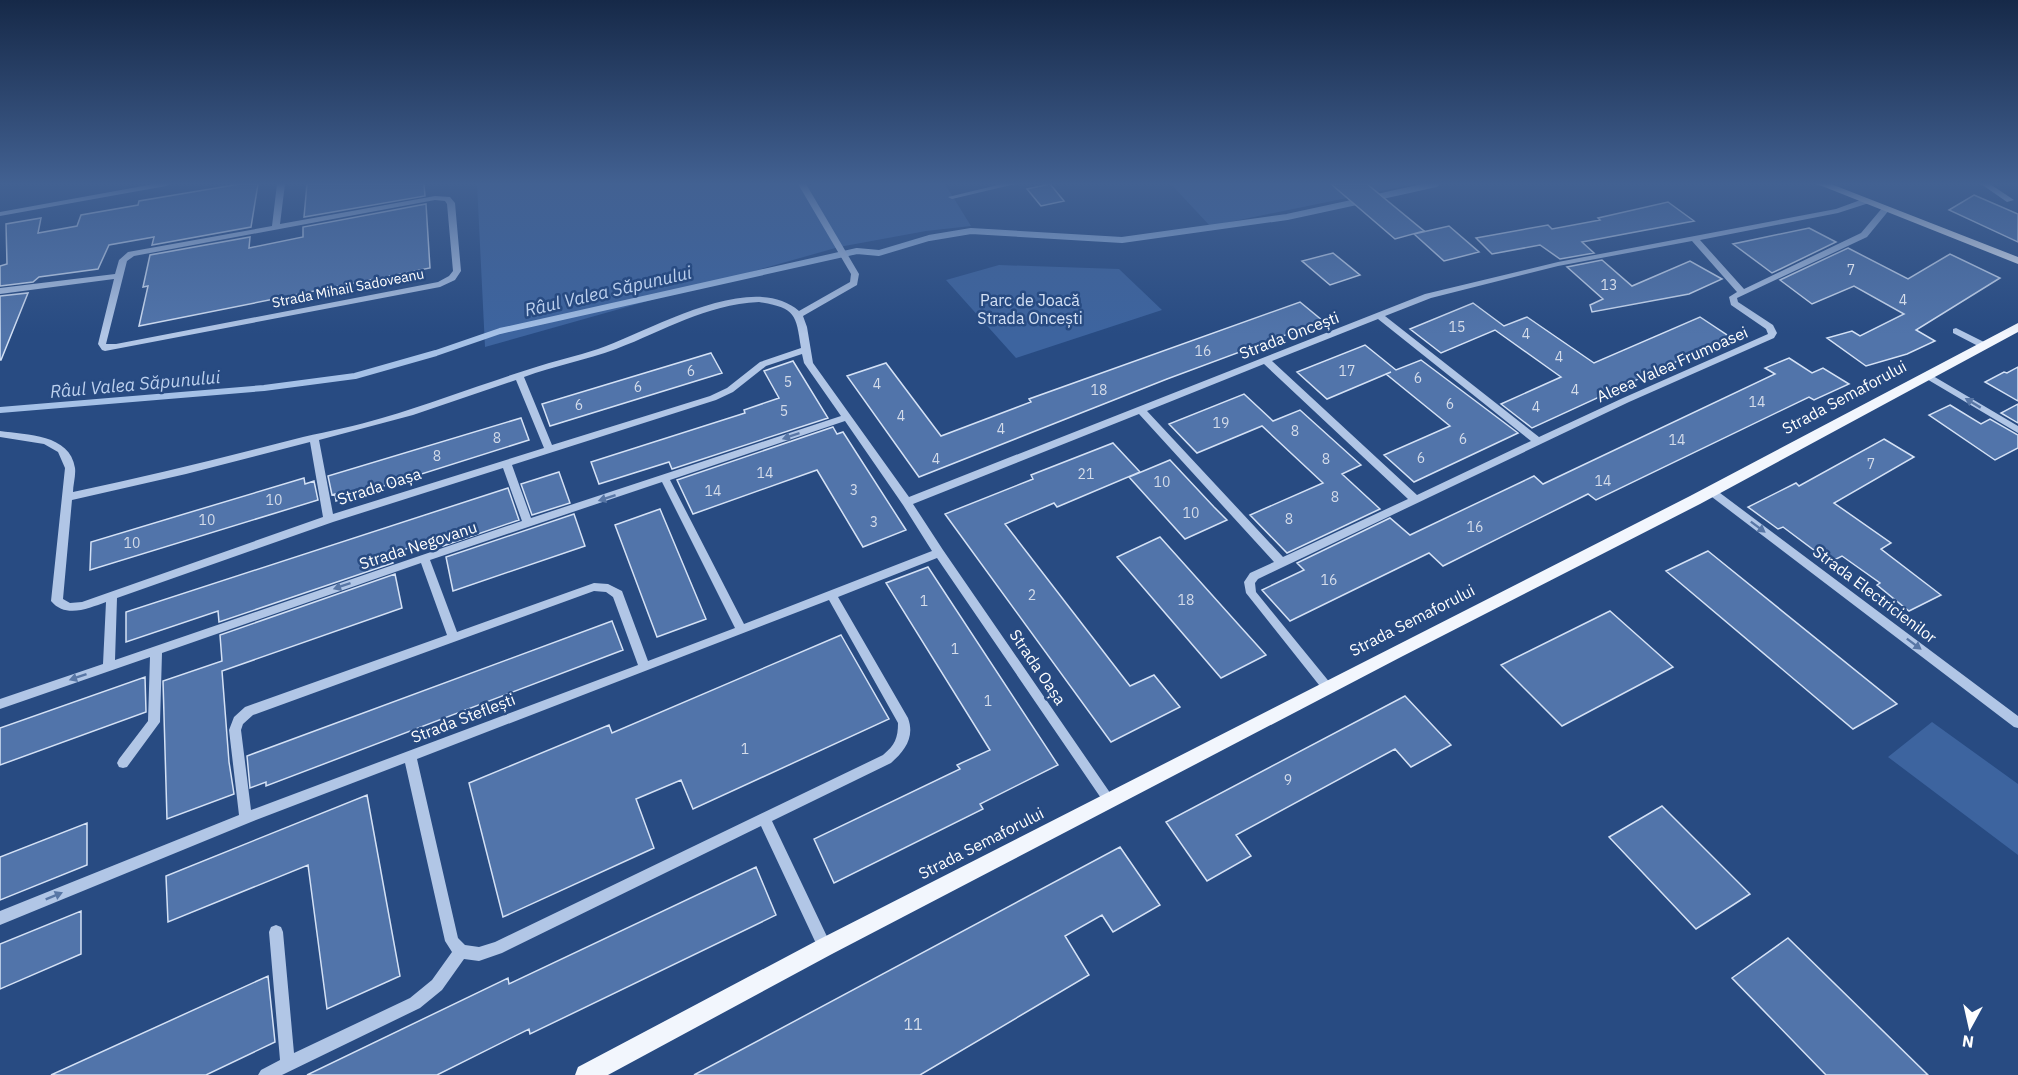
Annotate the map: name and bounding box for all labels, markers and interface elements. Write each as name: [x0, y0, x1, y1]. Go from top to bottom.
water label: Râul Valea Săpunului: [522, 261, 694, 321]
house number: 7: [1847, 261, 1855, 279]
street label: Strada Mihail Sadoveanu: [270, 264, 426, 312]
house number: 13: [1601, 276, 1617, 294]
park label: Parc de Joacă Strada Oncești: [977, 290, 1083, 328]
house number: 4: [1899, 291, 1907, 309]
street label: Strada Oncești: [1236, 307, 1342, 363]
house number: 15: [1449, 318, 1465, 336]
street label: Aleea Valea Frumoasei: [1593, 322, 1751, 406]
house number: 4: [1522, 325, 1530, 343]
house number: 16: [1195, 342, 1211, 360]
house number: 4: [1555, 348, 1563, 366]
street label: Strada Semaforului: [1778, 356, 1910, 438]
house number: 6: [687, 362, 695, 380]
house number: 17: [1339, 362, 1355, 380]
water label: Râul Valea Săpunului: [49, 365, 221, 403]
house number: 6: [1414, 369, 1422, 387]
house number: 5: [784, 373, 792, 391]
house number: 4: [873, 375, 881, 393]
house number: 6: [634, 378, 642, 396]
house number: 18: [1091, 381, 1107, 399]
house number: 4: [1571, 381, 1579, 399]
house number: 14: [1749, 393, 1765, 411]
house number: 6: [1446, 395, 1454, 413]
house number: 6: [575, 396, 583, 414]
house number: 4: [1532, 398, 1540, 416]
one-way arrow: [1964, 398, 1981, 408]
house number: 5: [780, 402, 788, 420]
house number: 4: [897, 407, 905, 425]
house number: 19: [1213, 414, 1229, 432]
house number: 4: [997, 420, 1005, 438]
house number: 8: [1291, 422, 1299, 440]
house number: 8: [493, 429, 501, 447]
house number: 6: [1459, 430, 1467, 448]
house number: 14: [1669, 431, 1685, 449]
one-way arrow: [782, 432, 800, 442]
house number: 8: [433, 447, 441, 465]
house number: 6: [1417, 449, 1425, 467]
house number: 4: [932, 450, 940, 468]
house number: 8: [1322, 450, 1330, 468]
house number: 7: [1867, 455, 1875, 473]
street label: Strada Oașa: [335, 463, 424, 509]
house number: 14: [757, 464, 773, 482]
house number: 21: [1078, 465, 1094, 483]
house number: 14: [1595, 472, 1611, 490]
house number: 10: [1154, 473, 1170, 491]
house number: 3: [850, 481, 858, 499]
house number: 14: [705, 482, 721, 500]
house number: 8: [1331, 488, 1339, 506]
house number: 10: [266, 491, 282, 509]
one-way arrow: [598, 494, 616, 504]
house number: 10: [1183, 504, 1199, 522]
house number: 8: [1285, 510, 1293, 528]
house number: 10: [199, 511, 215, 529]
house number: 3: [870, 513, 878, 531]
street label: Strada Negovanu: [357, 517, 479, 573]
house number: 16: [1467, 518, 1483, 536]
one-way arrow: [1750, 521, 1766, 533]
house number: 10: [124, 534, 140, 552]
street label: Strada Electricienilor: [1809, 541, 1941, 647]
house number: 16: [1321, 571, 1337, 589]
street label: Strada Semaforului: [1346, 580, 1478, 660]
one-way arrow: [333, 582, 351, 591]
house number: 2: [1028, 586, 1036, 604]
house number: 18: [1178, 591, 1194, 609]
house number: 1: [920, 592, 928, 610]
street label: Strada Oașa: [1005, 625, 1071, 709]
one-way arrow: [1906, 638, 1922, 650]
house number: 1: [951, 640, 959, 658]
one-way arrow: [69, 672, 87, 682]
street label: Strada Steflești: [408, 689, 518, 747]
house number: 1: [984, 692, 992, 710]
house number: 1: [741, 740, 749, 758]
house number: 9: [1284, 771, 1292, 789]
street label: Strada Semaforului: [915, 803, 1047, 883]
one-way arrow: [46, 891, 64, 901]
north arrow: [1940, 997, 2000, 1057]
house number: 11: [903, 1014, 923, 1034]
text: N: [1961, 1031, 1975, 1053]

